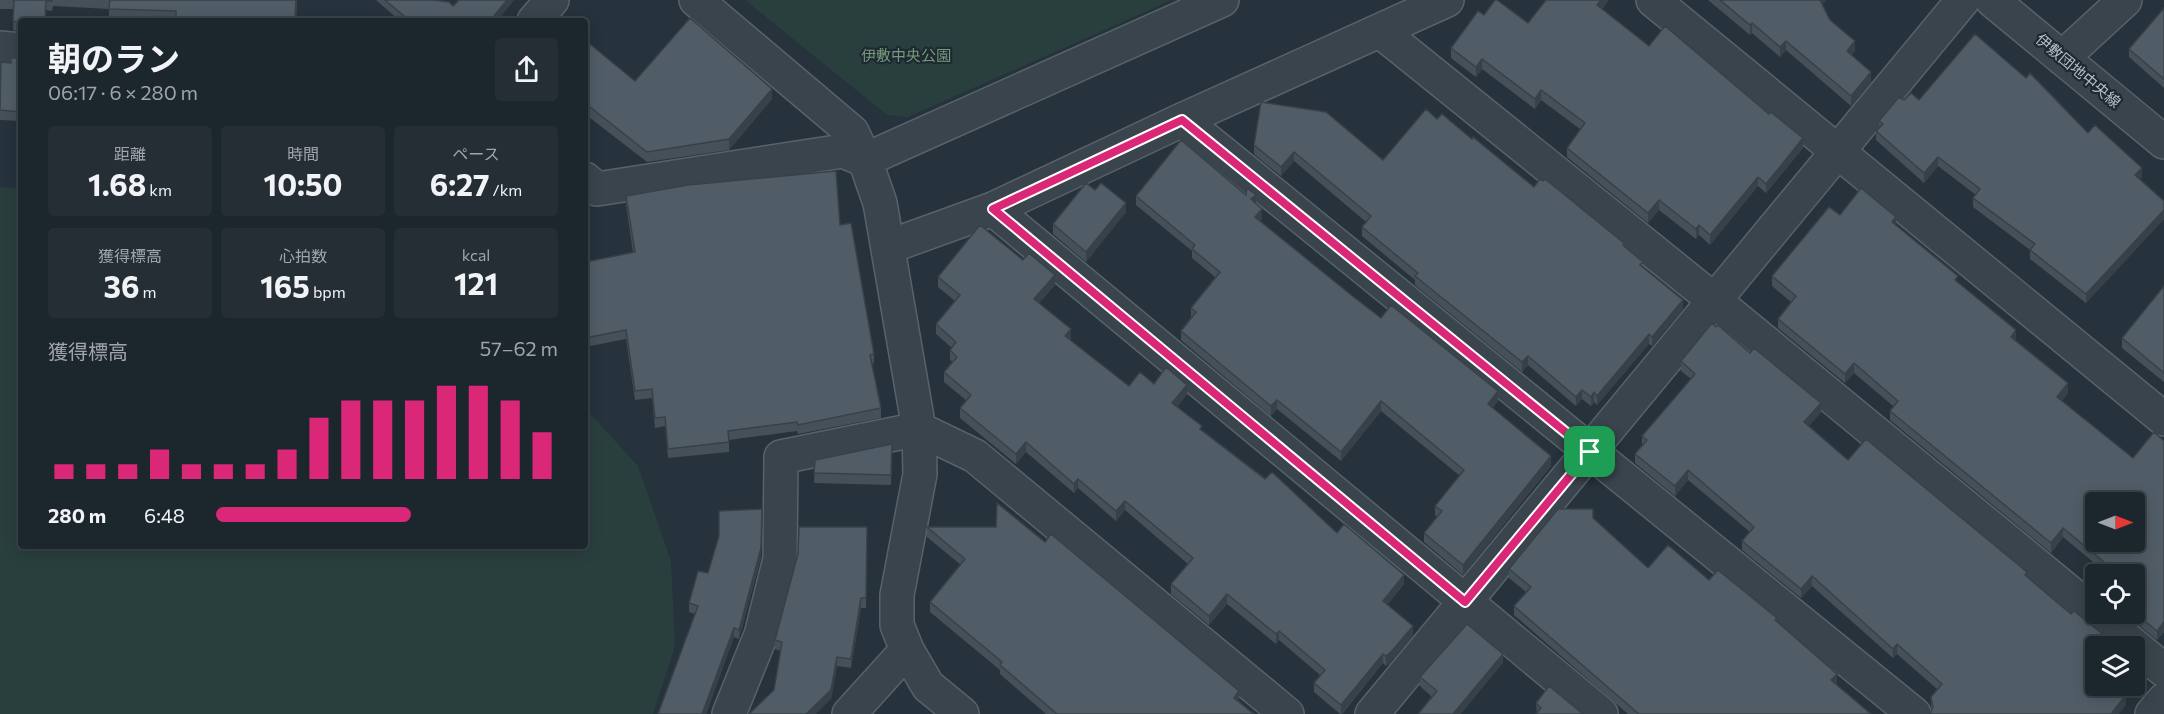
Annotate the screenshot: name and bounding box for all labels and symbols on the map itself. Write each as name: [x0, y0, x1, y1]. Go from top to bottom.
street label: 伊敷団地中央線: [2033, 30, 2125, 111]
park label: 伊敷中央公園: [861, 46, 951, 64]
pin: [1564, 426, 1615, 477]
north arrow: [2085, 492, 2145, 552]

